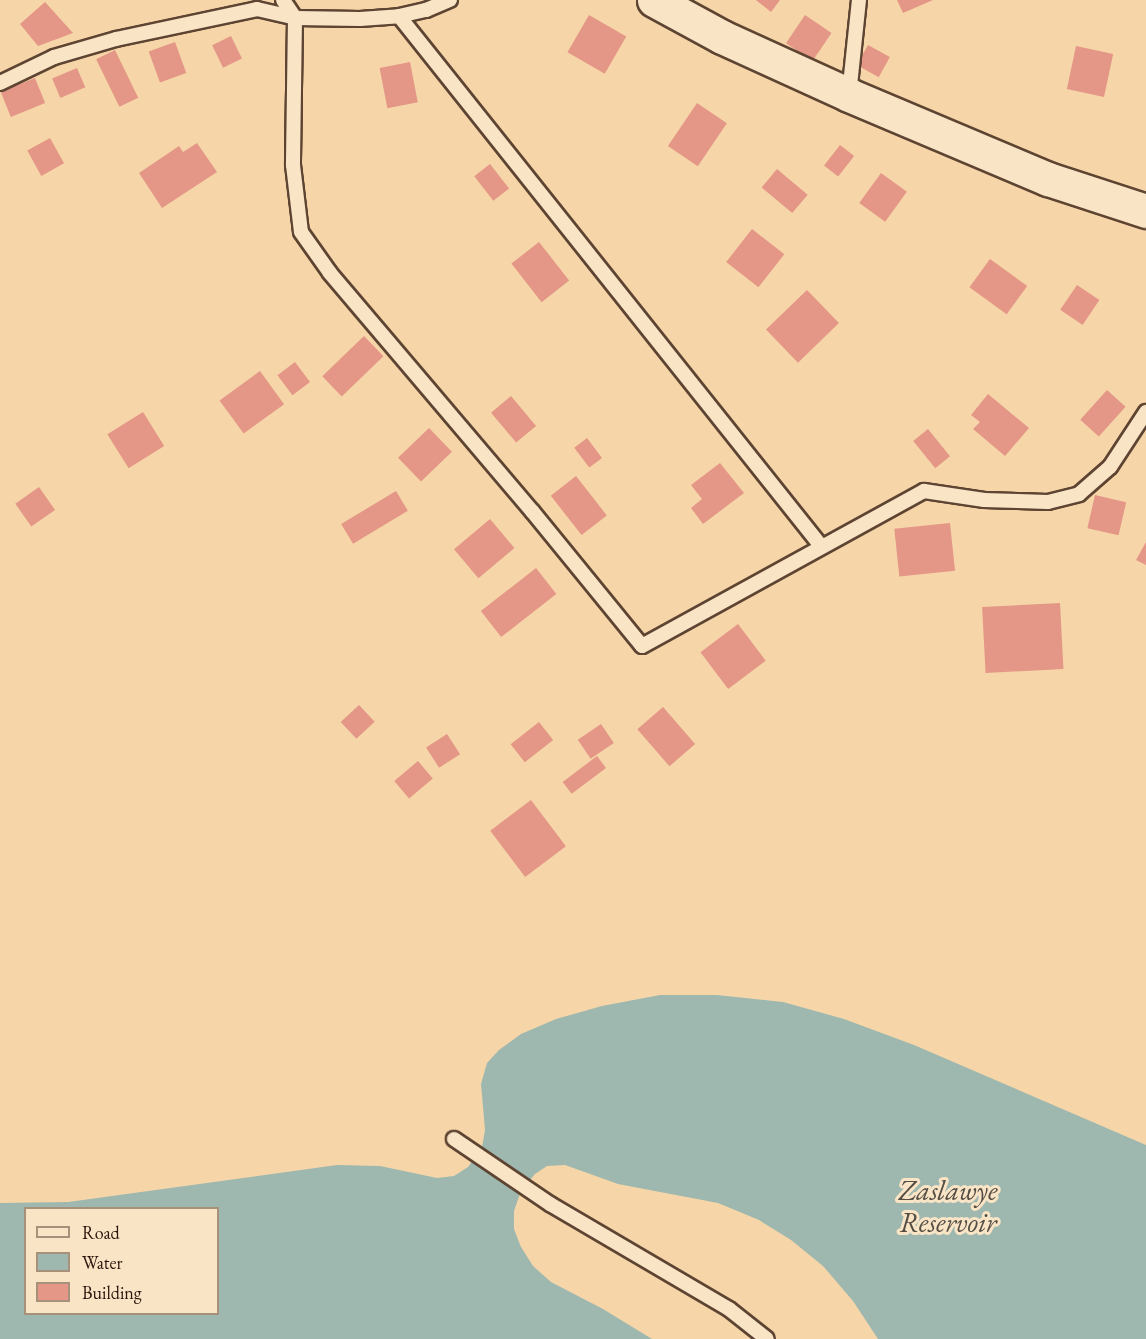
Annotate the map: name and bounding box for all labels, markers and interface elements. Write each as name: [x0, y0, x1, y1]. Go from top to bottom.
water label: Zaslawye Reservoir: [899, 1173, 997, 1239]
legend: [24, 1207, 219, 1315]
text: Road: [82, 1221, 120, 1244]
text: Water: [82, 1251, 123, 1274]
text: Building: [82, 1281, 142, 1304]

